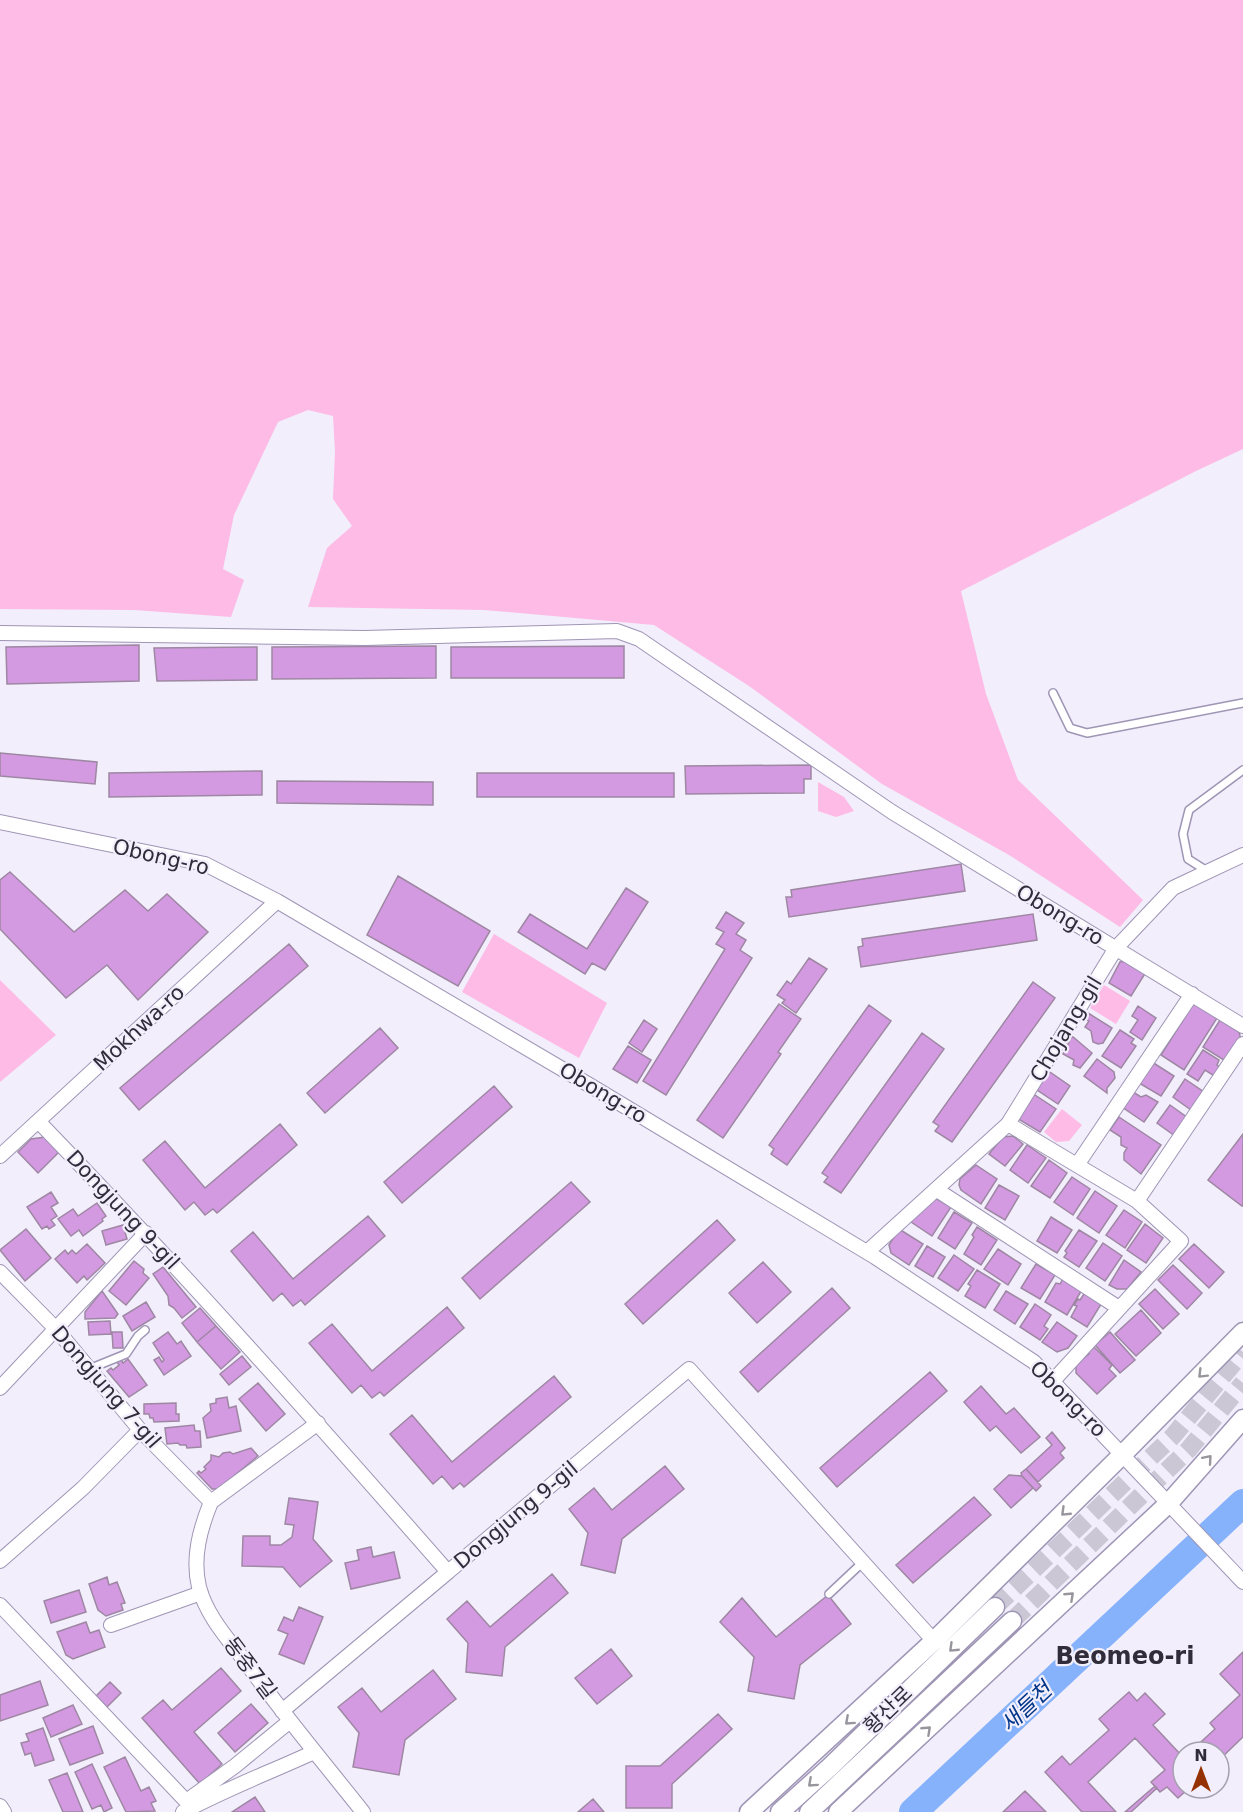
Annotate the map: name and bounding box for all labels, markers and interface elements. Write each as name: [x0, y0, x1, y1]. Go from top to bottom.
street label: Obong-ro: [111, 834, 211, 880]
street label: Obong-ro: [1012, 879, 1108, 951]
street label: Chojang-gil: [1025, 972, 1107, 1086]
street label: Mokhwa-ro: [89, 980, 189, 1076]
street label: Obong-ro: [555, 1057, 651, 1129]
street label: Dongjung 9-gil: [62, 1145, 184, 1275]
street label: Dongjung 7-gil: [46, 1321, 166, 1453]
street label: Obong-ro: [1025, 1356, 1111, 1442]
one-way arrow: [1199, 1367, 1210, 1378]
one-way arrow: [1201, 1455, 1212, 1466]
street label: Dongjung 9-gil: [449, 1456, 583, 1574]
one-way arrow: [1061, 1505, 1072, 1516]
one-way arrow: [1062, 1593, 1073, 1604]
street label: 동중7길: [219, 1632, 281, 1704]
one-way arrow: [949, 1641, 959, 1652]
district label: Beomeo-ri: [1056, 1642, 1194, 1670]
water label: 새들천: [995, 1675, 1059, 1737]
street label: 황산로: [859, 1681, 917, 1739]
one-way arrow: [845, 1714, 856, 1725]
one-way arrow: [920, 1726, 931, 1737]
north arrow: [1171, 1740, 1231, 1800]
text: N: [1194, 1746, 1208, 1765]
one-way arrow: [808, 1776, 819, 1787]

